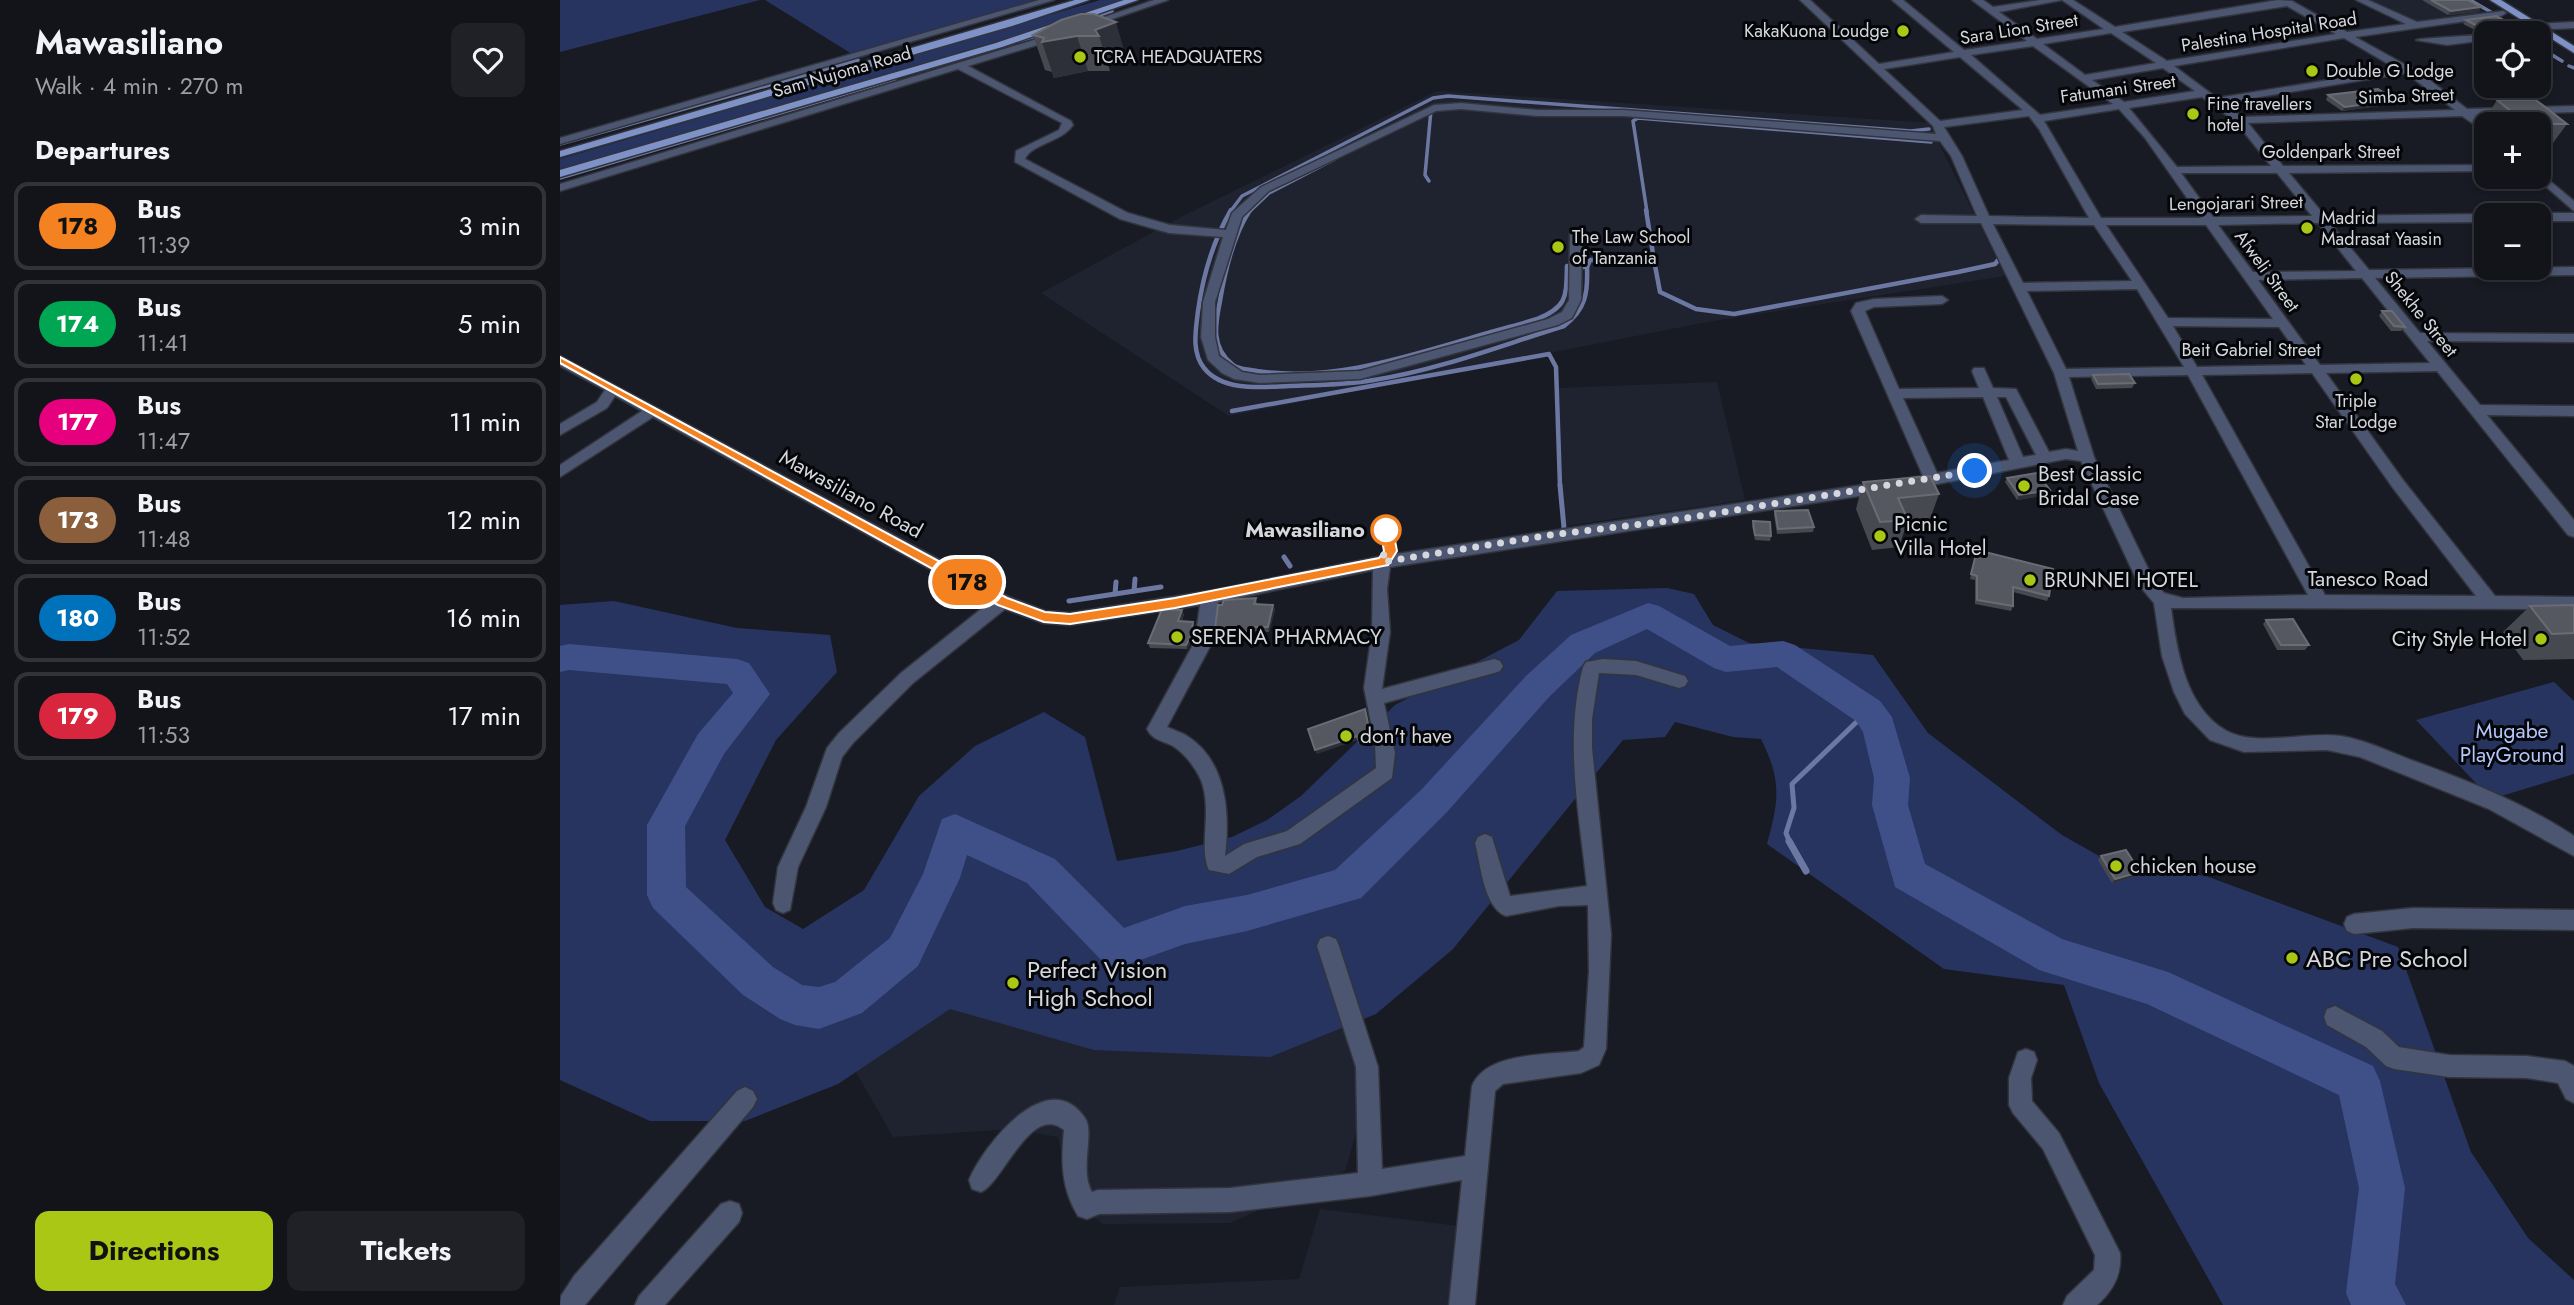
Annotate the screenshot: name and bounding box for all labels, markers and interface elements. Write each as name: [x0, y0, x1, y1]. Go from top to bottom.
street label: Palestina Hospital Road: [2179, 5, 2359, 59]
street label: Sara Lion Street: [1958, 7, 2081, 51]
place label: KakaKuona Loudge: [1744, 18, 1889, 44]
text: Mawasiliano: [35, 19, 223, 66]
map controls: [2474, 21, 2551, 280]
button: locate: [2474, 21, 2551, 98]
button: heart: [451, 23, 525, 97]
marker: KakaKuona Loudge: [1895, 23, 1911, 39]
street label: Sam Nujoma Road: [770, 40, 914, 104]
place label: TCRA HEADQUATERS: [1094, 44, 1263, 70]
marker: TCRA HEADQUATERS: [1072, 49, 1088, 65]
place label: Double G Lodge: [2326, 58, 2454, 84]
marker: Double G Lodge: [2304, 63, 2320, 79]
street label: Fatumani Street: [2059, 68, 2178, 110]
text: Walk · 4 min · 270 m: [35, 69, 243, 103]
street label: Simba Street: [2358, 81, 2455, 111]
place label: Fine travellers hotel: [2207, 91, 2312, 138]
marker: Fine travellers hotel: [2185, 106, 2201, 122]
button: +: [2474, 112, 2551, 189]
text: Departures: [35, 131, 170, 169]
street label: Goldenpark Street: [2262, 139, 2401, 165]
street label: Lengojarari Street: [2169, 189, 2304, 217]
text: Bus: [137, 190, 181, 228]
button: −: [2474, 203, 2551, 280]
place label: Madrid Madrasat Yaasin: [2321, 205, 2442, 252]
text: 3 min: [458, 207, 521, 245]
text: 178: [57, 208, 98, 243]
marker: Madrid Madrasat Yaasin: [2299, 220, 2315, 236]
place label: The Law School of Tanzania: [1572, 224, 1691, 271]
street label: Afweli Street: [2228, 225, 2306, 318]
text: 11:39: [137, 228, 190, 262]
marker: The Law School of Tanzania: [1550, 239, 1566, 255]
street label: Shekhe Street: [2378, 266, 2464, 363]
text: Bus: [137, 288, 181, 326]
text: 5 min: [458, 305, 521, 343]
text: 174: [56, 306, 99, 341]
text: 11:41: [137, 326, 188, 360]
street label: Beit Gabriel Street: [2181, 337, 2321, 363]
marker: Triple Star Lodge: [2348, 371, 2364, 387]
text: Bus: [137, 386, 181, 424]
place label: Triple Star Lodge: [2315, 388, 2397, 435]
text: 11 min: [449, 403, 521, 441]
text: 177: [57, 404, 98, 439]
text: 11:47: [137, 424, 190, 458]
street label: Mawasiliano Road: [774, 442, 928, 546]
your location: [1957, 453, 1992, 488]
place label: Best Classic Bridal Case: [2038, 459, 2142, 513]
marker: Best Classic Bridal Case: [2016, 478, 2032, 494]
text: Bus: [137, 484, 181, 522]
text: 12 min: [446, 501, 521, 539]
text: 173: [57, 502, 98, 537]
place label: Picnic Villa Hotel: [1894, 509, 1987, 563]
place label: Mawasiliano: [1245, 515, 1365, 545]
marker: Mawasiliano: [1371, 515, 1401, 545]
text: 11:48: [137, 522, 191, 556]
marker: Picnic Villa Hotel: [1872, 528, 1888, 544]
line badge: 178: [927, 559, 1007, 605]
text: 178: [946, 564, 988, 599]
street label: Tanesco Road: [2307, 564, 2429, 594]
place label: BRUNNEI HOTEL: [2044, 565, 2198, 595]
marker: BRUNNEI HOTEL: [2022, 572, 2038, 588]
text: Bus: [137, 582, 181, 620]
text: 16 min: [446, 599, 521, 637]
text: 180: [56, 600, 99, 635]
text: 11:52: [137, 620, 191, 654]
place label: SERENA PHARMACY: [1191, 622, 1382, 652]
place label: City Style Hotel: [2392, 624, 2527, 654]
marker: SERENA PHARMACY: [1169, 629, 1185, 645]
marker: City Style Hotel: [2533, 631, 2549, 647]
text: Bus: [137, 680, 181, 718]
text: 17 min: [447, 697, 521, 735]
text: 179: [56, 698, 99, 733]
park label: Mugabe PlayGround: [2460, 716, 2564, 770]
text: 11:53: [137, 718, 190, 752]
place label: don't have: [1360, 721, 1452, 751]
marker: don't have: [1338, 728, 1354, 744]
place label: chicken house: [2130, 851, 2257, 881]
marker: chicken house: [2108, 858, 2124, 874]
place label: ABC Pre School: [2306, 941, 2468, 976]
marker: ABC Pre School: [2284, 950, 2300, 966]
place label: Perfect Vision High School: [1027, 952, 1167, 1015]
marker: Perfect Vision High School: [1005, 975, 1021, 991]
button: Directions: [35, 1211, 273, 1291]
button: Tickets: [287, 1211, 525, 1291]

